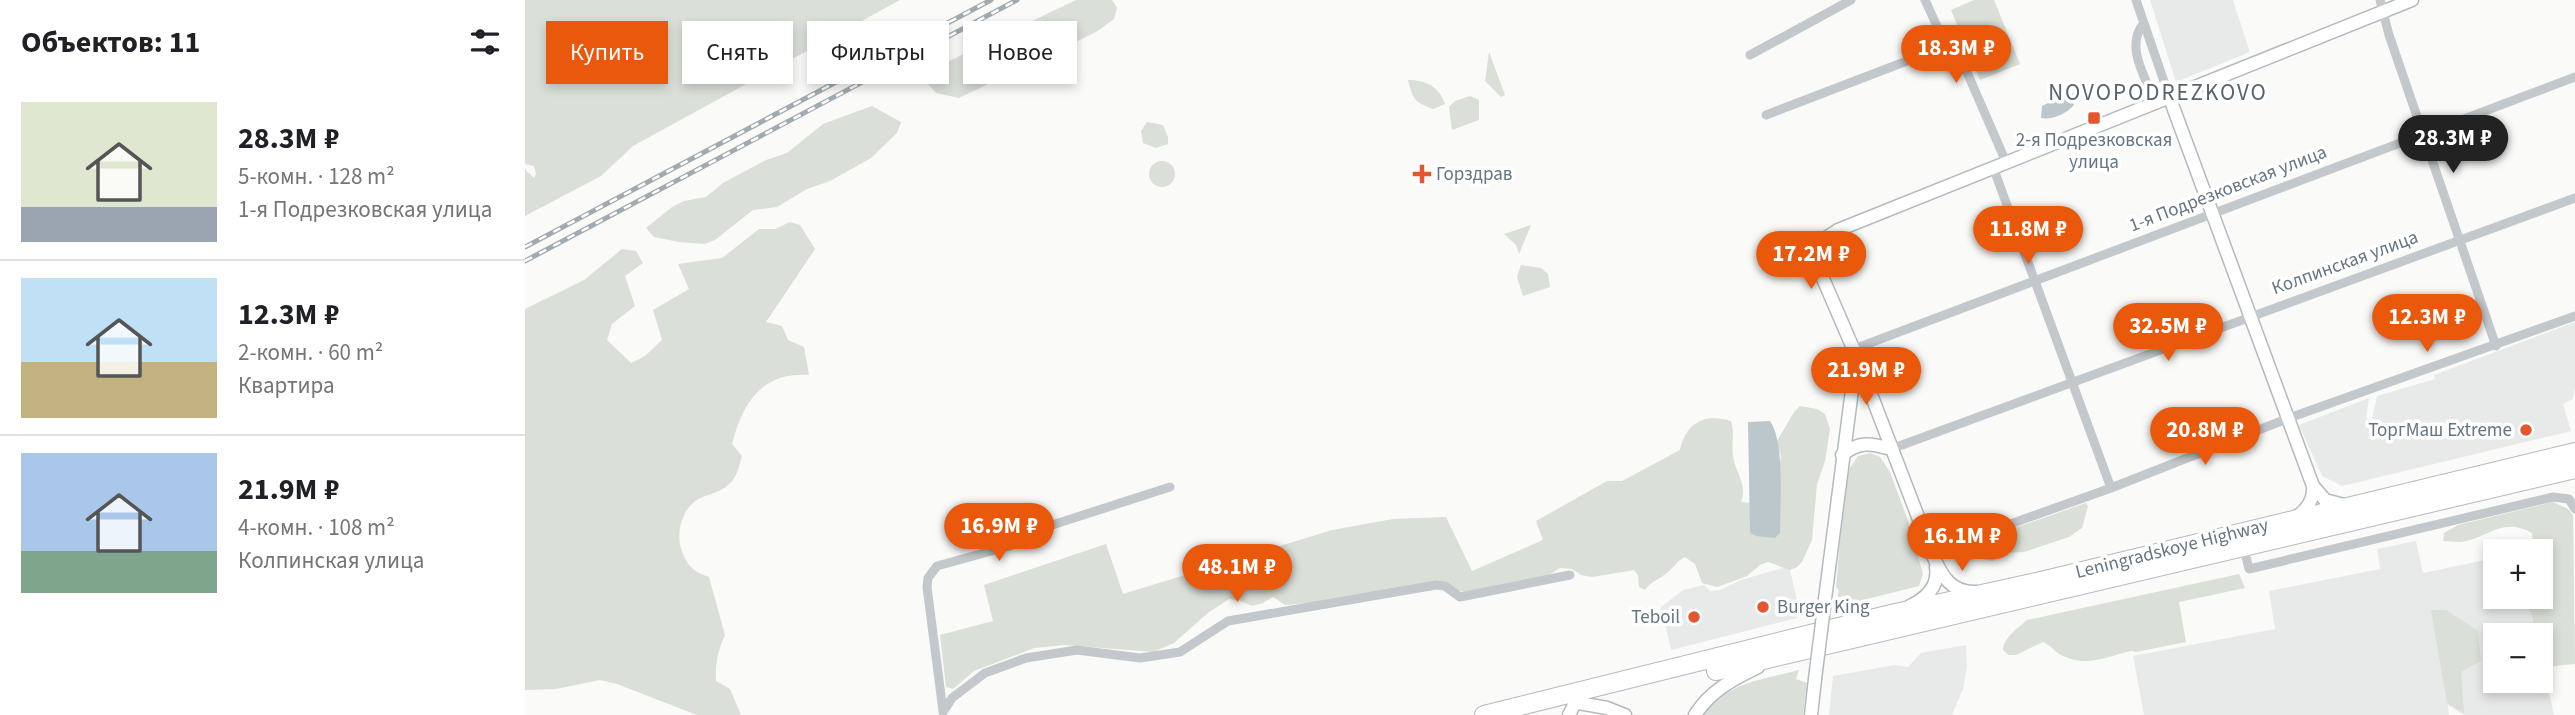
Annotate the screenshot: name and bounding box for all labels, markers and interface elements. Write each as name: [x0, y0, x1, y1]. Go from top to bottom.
text: Объектов: 11: [21, 21, 200, 64]
chip: Купить: [546, 21, 668, 84]
chip: Снять: [682, 21, 793, 84]
chip: Фильтры: [807, 21, 949, 84]
chip: Новое: [963, 21, 1077, 84]
icon: filters: [466, 23, 504, 61]
pin: 18.3M ₽: [1891, 25, 2021, 85]
text: 18.3M ₽: [1917, 31, 1995, 64]
district label: NOVOPODREZKOVO: [2048, 76, 2268, 109]
marker: 2-я Подрезковская улица: [2086, 110, 2102, 126]
pin: 28.3M ₽: [2388, 116, 2518, 175]
text: 28.3M ₽: [238, 117, 339, 160]
text: 28.3M ₽: [2414, 121, 2492, 154]
place label: 2-я Подрезковская улица: [2016, 127, 2172, 176]
icon: home: [77, 130, 161, 214]
street label: 1-я Подрезковская улица: [2125, 139, 2331, 239]
text: 5-комн. · 128 m²: [238, 160, 395, 193]
place label: Горздрав: [1436, 161, 1512, 188]
marker: Горздрав: [1414, 166, 1430, 182]
text: 1-я Подрезковская улица: [238, 193, 492, 226]
pin: 11.8M ₽: [1963, 206, 2093, 266]
text: 11.8M ₽: [1989, 212, 2067, 245]
street label: Колпинская улица: [2268, 224, 2422, 302]
pin: 17.2M ₽: [1746, 232, 1876, 291]
text: 17.2M ₽: [1772, 237, 1850, 270]
text: 12.3M ₽: [238, 293, 339, 336]
pin: 12.3M ₽: [2362, 294, 2492, 354]
text: 12.3M ₽: [2388, 300, 2466, 333]
pin: 32.5M ₽: [2103, 304, 2233, 363]
icon: home: [77, 306, 161, 390]
text: 32.5M ₽: [2129, 309, 2207, 342]
text: 2-комн. · 60 m²: [238, 336, 383, 369]
pin: 21.9M ₽: [1801, 348, 1931, 407]
text: 21.9M ₽: [1827, 353, 1905, 386]
text: Квартира: [238, 369, 335, 402]
pin: 20.8M ₽: [2140, 407, 2270, 467]
text: 20.8M ₽: [2166, 413, 2244, 446]
place label: ТоргМаш Extreme: [2368, 417, 2512, 444]
marker: ТоргМаш Extreme: [2518, 422, 2534, 438]
text: 21.9M ₽: [238, 468, 339, 511]
icon: home: [77, 481, 161, 565]
pin: 16.9M ₽: [934, 504, 1064, 563]
text: 16.9M ₽: [960, 509, 1038, 542]
text: 4-комн. · 108 m²: [238, 511, 395, 544]
street label: Leningradskoye Highway: [2073, 512, 2271, 586]
pin: 16.1M ₽: [1897, 514, 2027, 573]
text: 16.1M ₽: [1923, 519, 2001, 552]
map controls: [2483, 539, 2553, 693]
button: +: [2483, 539, 2553, 609]
text: Колпинская улица: [238, 544, 424, 577]
pin: 48.1M ₽: [1172, 544, 1302, 604]
text: 48.1M ₽: [1198, 550, 1276, 583]
place label: Burger King: [1777, 594, 1870, 621]
marker: Burger King: [1755, 599, 1771, 615]
place label: Teboil: [1631, 604, 1680, 631]
marker: Teboil: [1686, 609, 1702, 625]
button: −: [2483, 623, 2553, 693]

